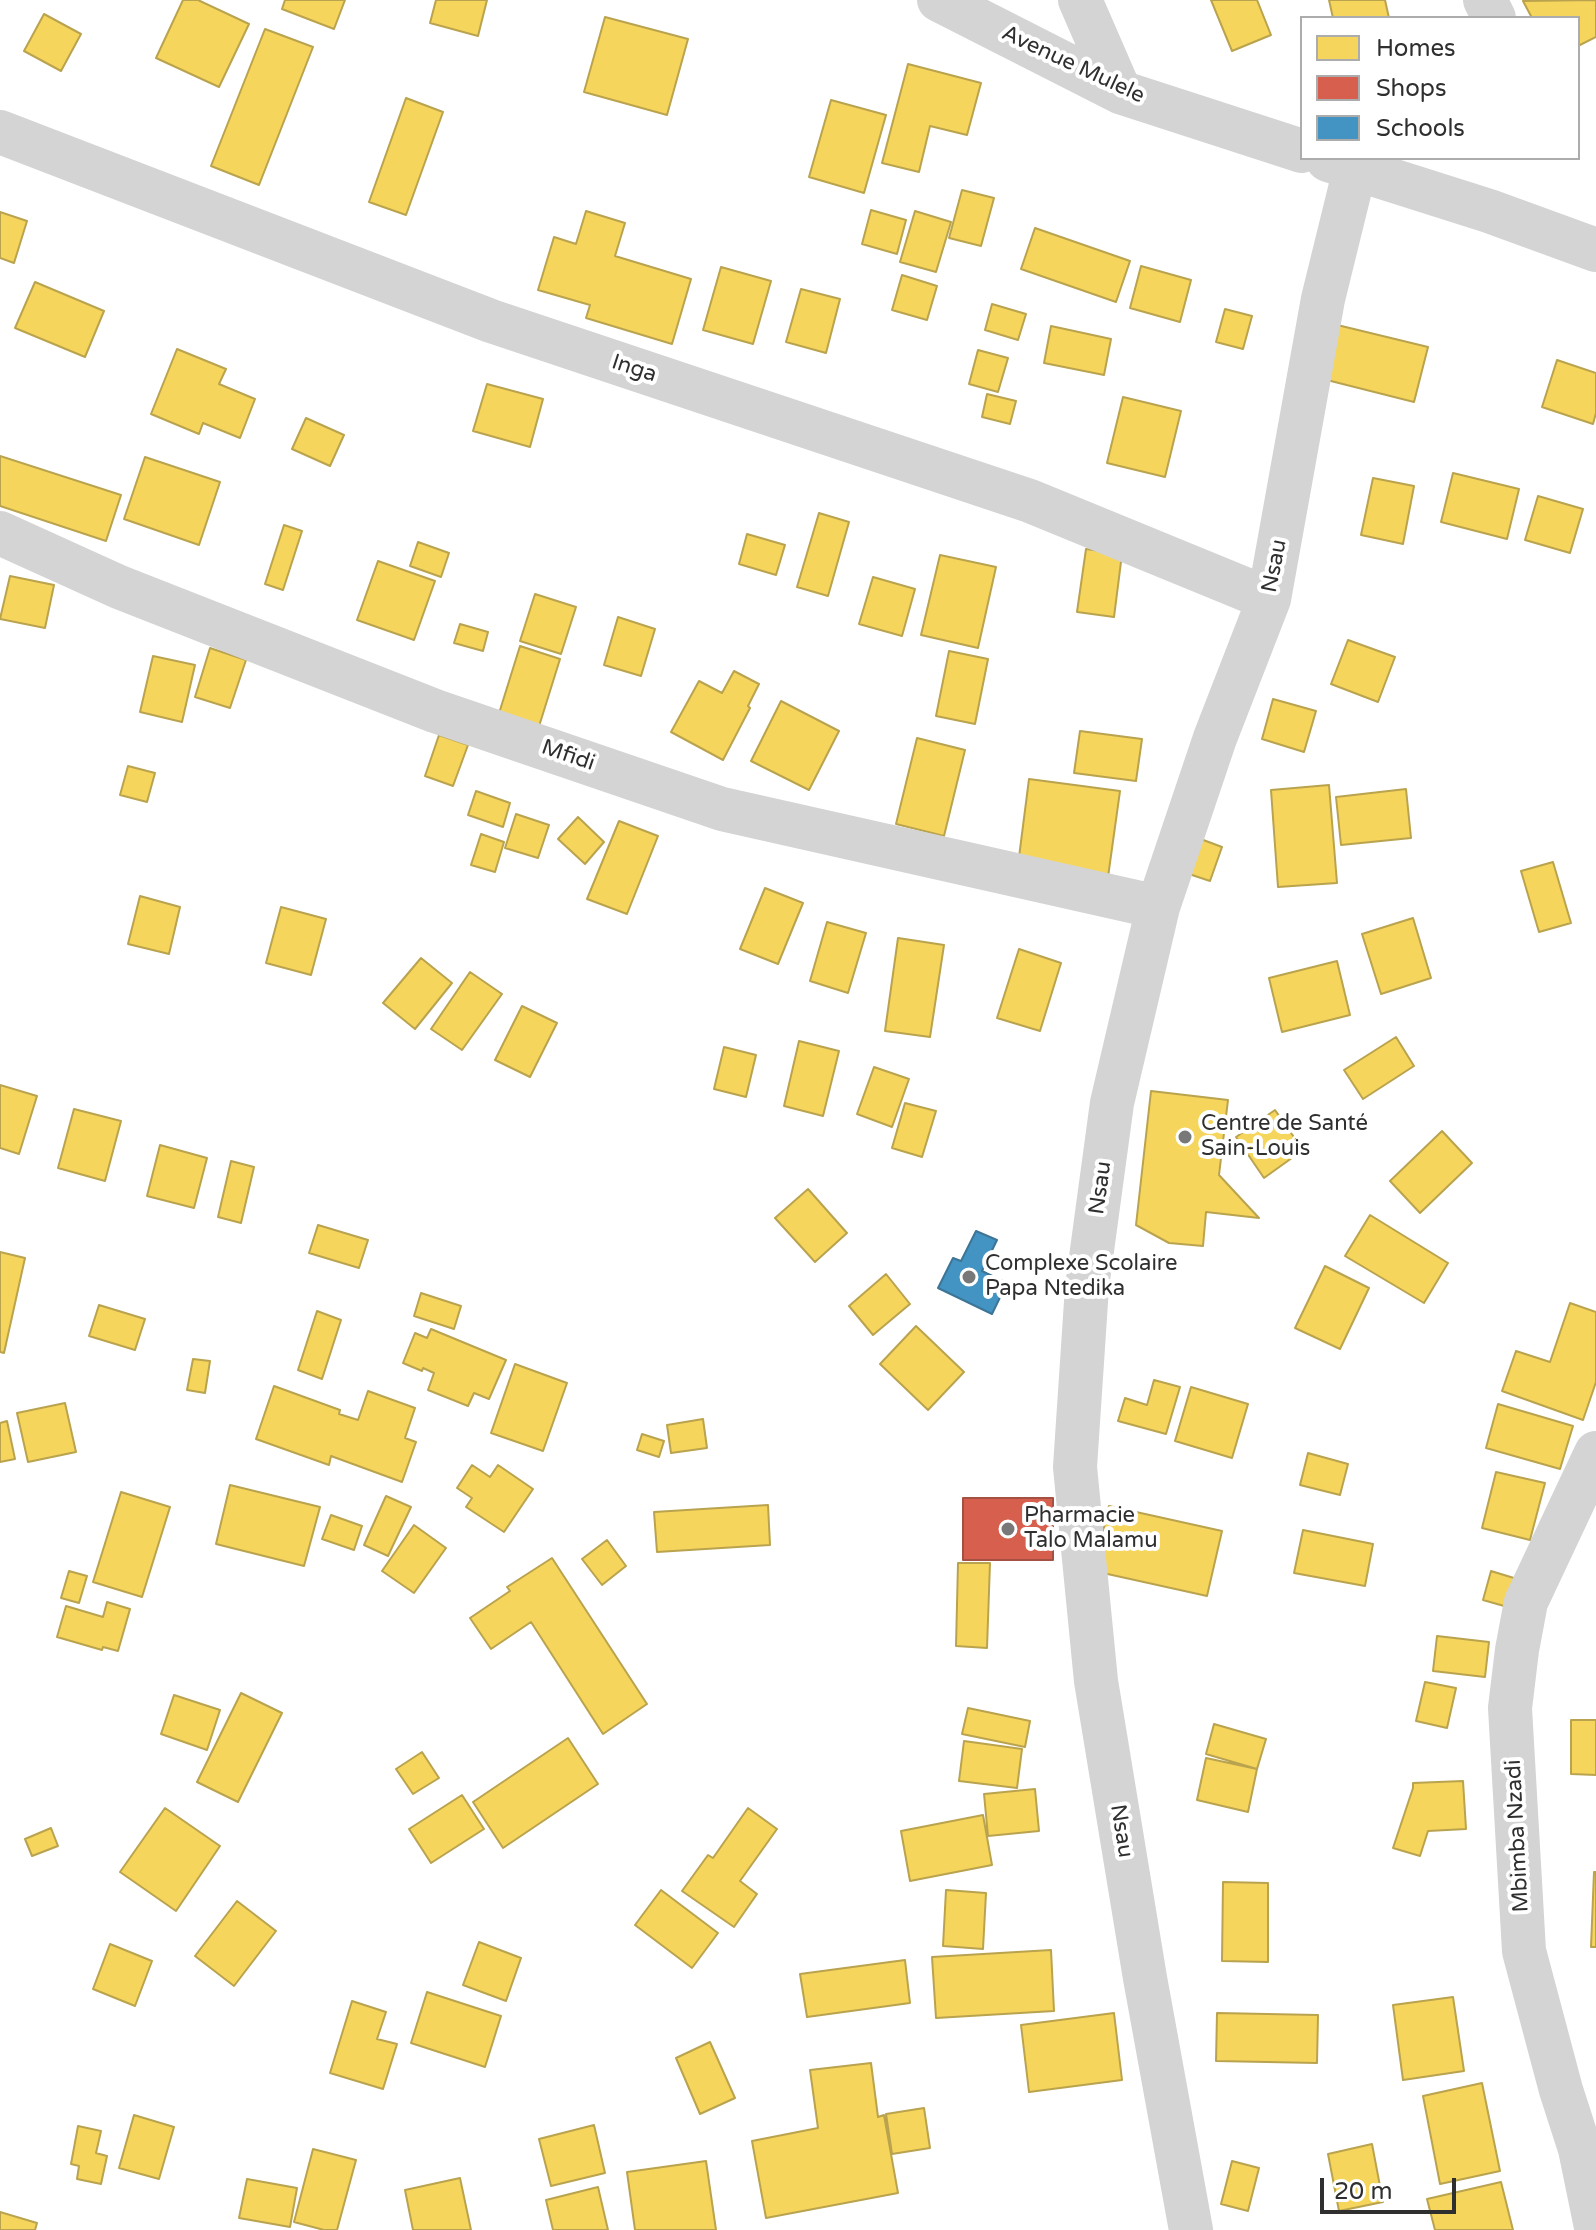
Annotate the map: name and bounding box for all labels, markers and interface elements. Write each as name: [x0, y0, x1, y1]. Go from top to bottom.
legend: [1300, 16, 1580, 160]
street label: Avenue Mulele: [997, 20, 1149, 110]
text: Homes: [1376, 34, 1456, 63]
text: Shops: [1376, 74, 1446, 103]
text: Schools: [1376, 114, 1465, 143]
street label: Inga: [608, 349, 660, 389]
street label: Nsau: [1257, 537, 1293, 595]
street label: Mfidi: [538, 735, 598, 777]
place label: Centre de Santé Sain-Louis: [1201, 1111, 1368, 1162]
marker: Centre de Santé Sain-Louis: [1176, 1128, 1194, 1146]
street label: Nsau: [1084, 1160, 1118, 1216]
place label: Complexe Scolaire Papa Ntedika: [985, 1251, 1177, 1302]
marker: Complexe Scolaire Papa Ntedika: [960, 1268, 978, 1286]
place label: Pharmacie Talo Malamu: [1024, 1503, 1158, 1554]
marker: Pharmacie Talo Malamu: [999, 1520, 1017, 1538]
street label: Mbimba Nzadi: [1501, 1759, 1535, 1913]
street label: Nsau: [1104, 1802, 1138, 1860]
scale bar: [1324, 2162, 1460, 2212]
text: 20 m: [1334, 2177, 1392, 2206]

